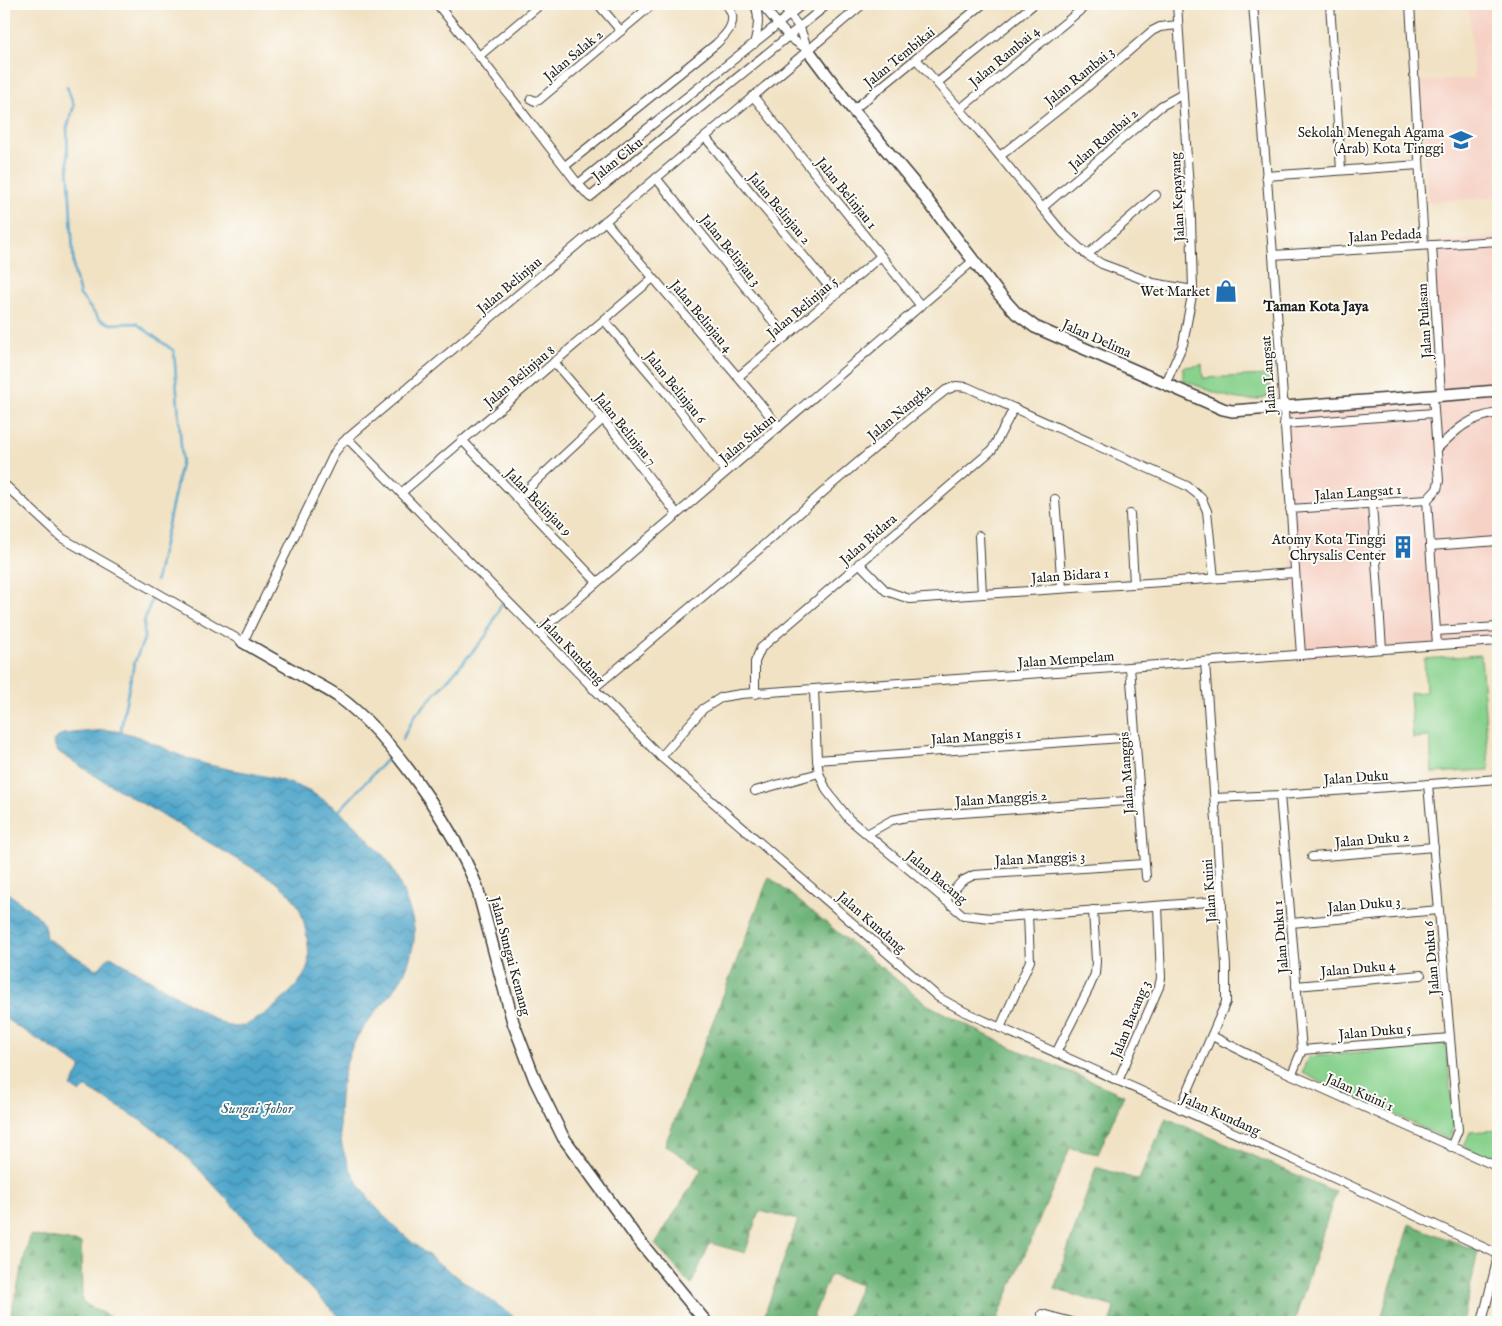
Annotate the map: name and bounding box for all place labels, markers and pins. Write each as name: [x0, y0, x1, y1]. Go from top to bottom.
place label: Sekolah Menegah Agama (Arab) Kota Tinggi: [1298, 124, 1445, 158]
school or university icon: Sekolah Menegah Agama (Arab) Kota Tinggi: [1448, 127, 1474, 153]
shop icon: Wet Market: [1213, 278, 1239, 304]
place label: Wet Market: [1140, 283, 1210, 301]
place label: Atomy Kota Tinggi Chrysalis Center: [1271, 531, 1386, 565]
building icon: Atomy Kota Tinggi Chrysalis Center: [1390, 534, 1416, 560]

